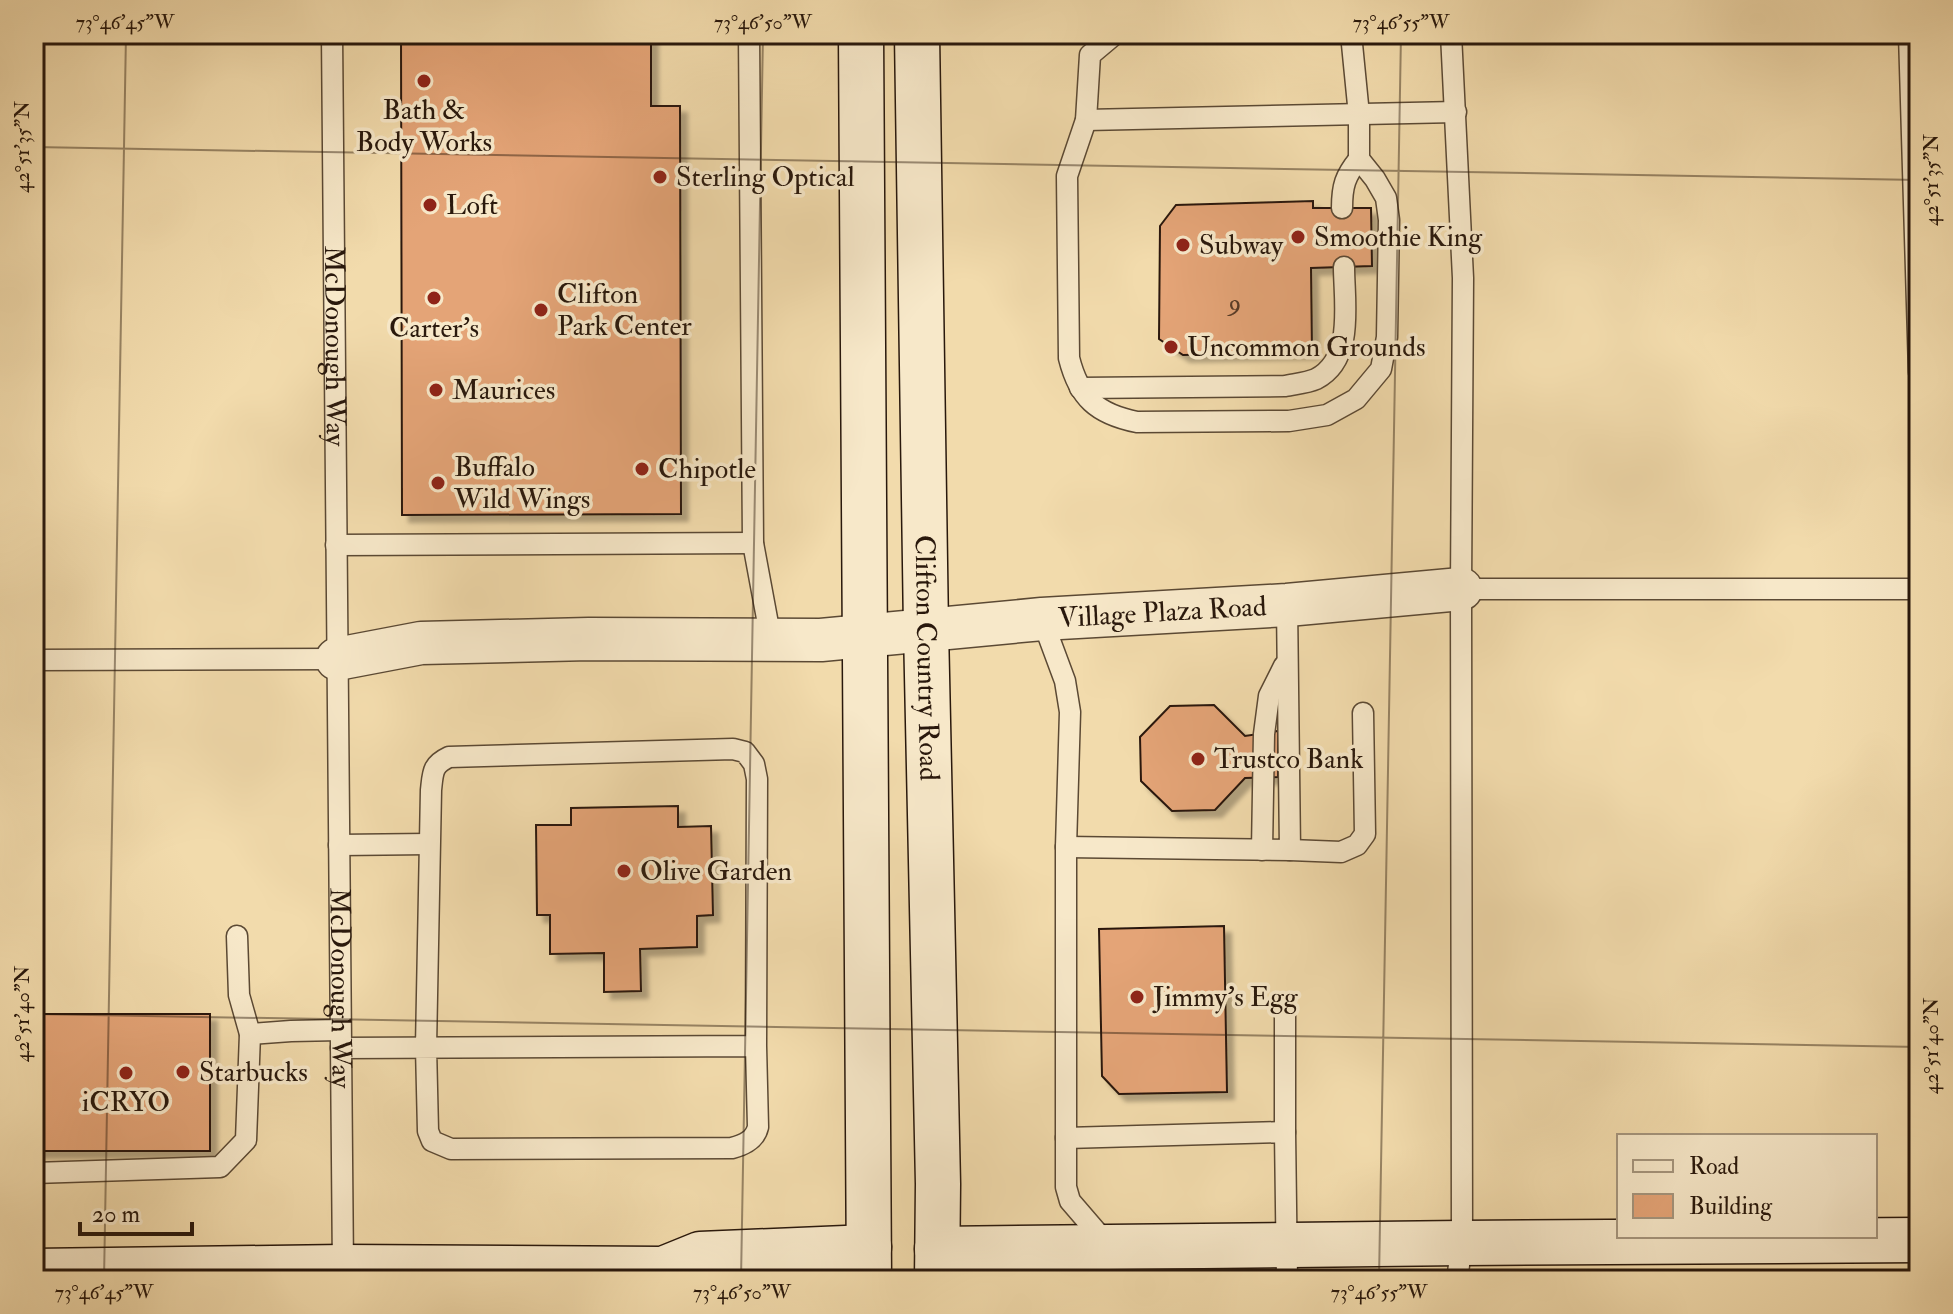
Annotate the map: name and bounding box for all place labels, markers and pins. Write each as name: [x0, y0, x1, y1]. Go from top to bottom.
marker: Bath & Body Works: [415, 72, 433, 90]
place label: Bath & Body Works: [356, 93, 492, 160]
place label: Sterling Optical: [676, 160, 855, 195]
marker: Sterling Optical: [651, 168, 669, 186]
place label: Loft: [446, 188, 498, 223]
marker: Loft: [421, 196, 439, 214]
place label: Smoothie King: [1314, 220, 1483, 255]
place label: Subway: [1199, 228, 1284, 263]
marker: Smoothie King: [1289, 228, 1307, 246]
marker: Subway: [1174, 236, 1192, 254]
place label: Clifton Park Center: [557, 277, 692, 344]
marker: Carter's: [425, 289, 443, 307]
marker: Clifton Park Center: [532, 301, 550, 319]
place label: Carter's: [389, 311, 479, 346]
place label: Uncommon Grounds: [1187, 330, 1426, 365]
marker: Uncommon Grounds: [1162, 338, 1180, 356]
place label: Maurices: [452, 373, 555, 408]
marker: Maurices: [427, 381, 445, 399]
place label: Buffalo Wild Wings: [453, 450, 590, 517]
place label: Chipotle: [658, 452, 756, 487]
marker: Chipotle: [633, 460, 651, 478]
marker: Buffalo Wild Wings: [429, 474, 447, 492]
place label: Trustco Bank: [1214, 742, 1364, 777]
marker: Trustco Bank: [1189, 750, 1207, 768]
place label: Olive Garden: [640, 854, 792, 889]
marker: Olive Garden: [615, 862, 633, 880]
place label: Jimmy's Egg: [1152, 980, 1299, 1015]
marker: Jimmy's Egg: [1128, 988, 1146, 1006]
place label: Starbucks: [199, 1055, 308, 1090]
marker: Starbucks: [174, 1063, 192, 1081]
marker: iCRYO: [117, 1064, 135, 1082]
place label: iCRYO: [82, 1085, 170, 1120]

